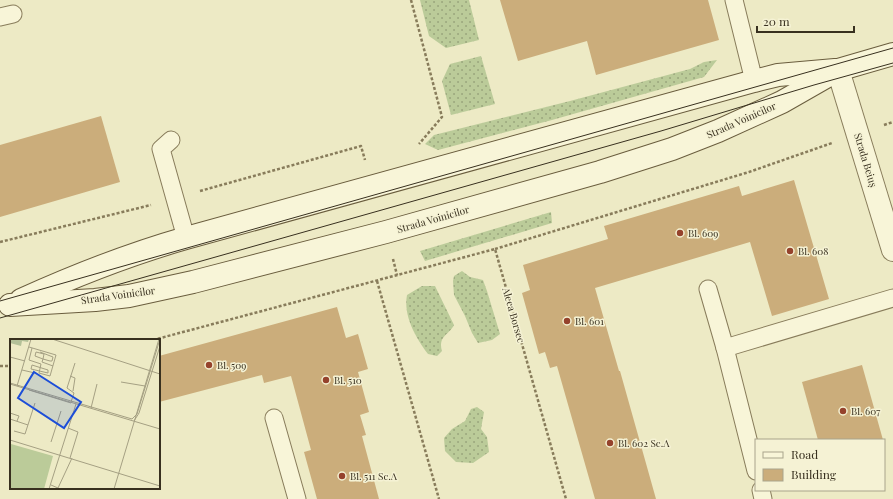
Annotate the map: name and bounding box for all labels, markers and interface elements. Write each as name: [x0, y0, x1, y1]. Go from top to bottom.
scale bar: [757, 8, 854, 34]
text: 20 m: [763, 13, 790, 29]
street label: Strada Voinicilor: [704, 98, 778, 142]
street label: Strada Beiuș: [851, 131, 881, 189]
street label: Strada Voinicilor: [395, 202, 471, 236]
place label: Bl. 609: [688, 226, 718, 240]
marker: Bl. 609: [675, 228, 685, 238]
place label: Bl. 608: [798, 244, 828, 258]
marker: Bl. 608: [785, 246, 795, 256]
street label: Strada Voinicilor: [80, 283, 156, 307]
street label: Aleea Borsec: [499, 285, 529, 344]
place label: Bl. 601: [575, 314, 604, 328]
marker: Bl. 601: [562, 316, 572, 326]
inset map: [10, 339, 160, 489]
place label: Bl. 509: [217, 358, 246, 372]
marker: Bl. 509: [204, 360, 214, 370]
place label: Bl. 510: [334, 373, 362, 387]
marker: Bl. 510: [321, 375, 331, 385]
place label: Bl. 607: [851, 404, 880, 418]
marker: Bl. 607: [838, 406, 848, 416]
place label: Bl. 602 Sc.A: [618, 436, 670, 450]
marker: Bl. 602 Sc.A: [605, 438, 615, 448]
legend: [755, 439, 885, 491]
text: Road: [791, 446, 818, 462]
text: Building: [791, 466, 837, 482]
place label: Bl. 511 Sc.A: [350, 469, 398, 483]
marker: Bl. 511 Sc.A: [337, 471, 347, 481]

